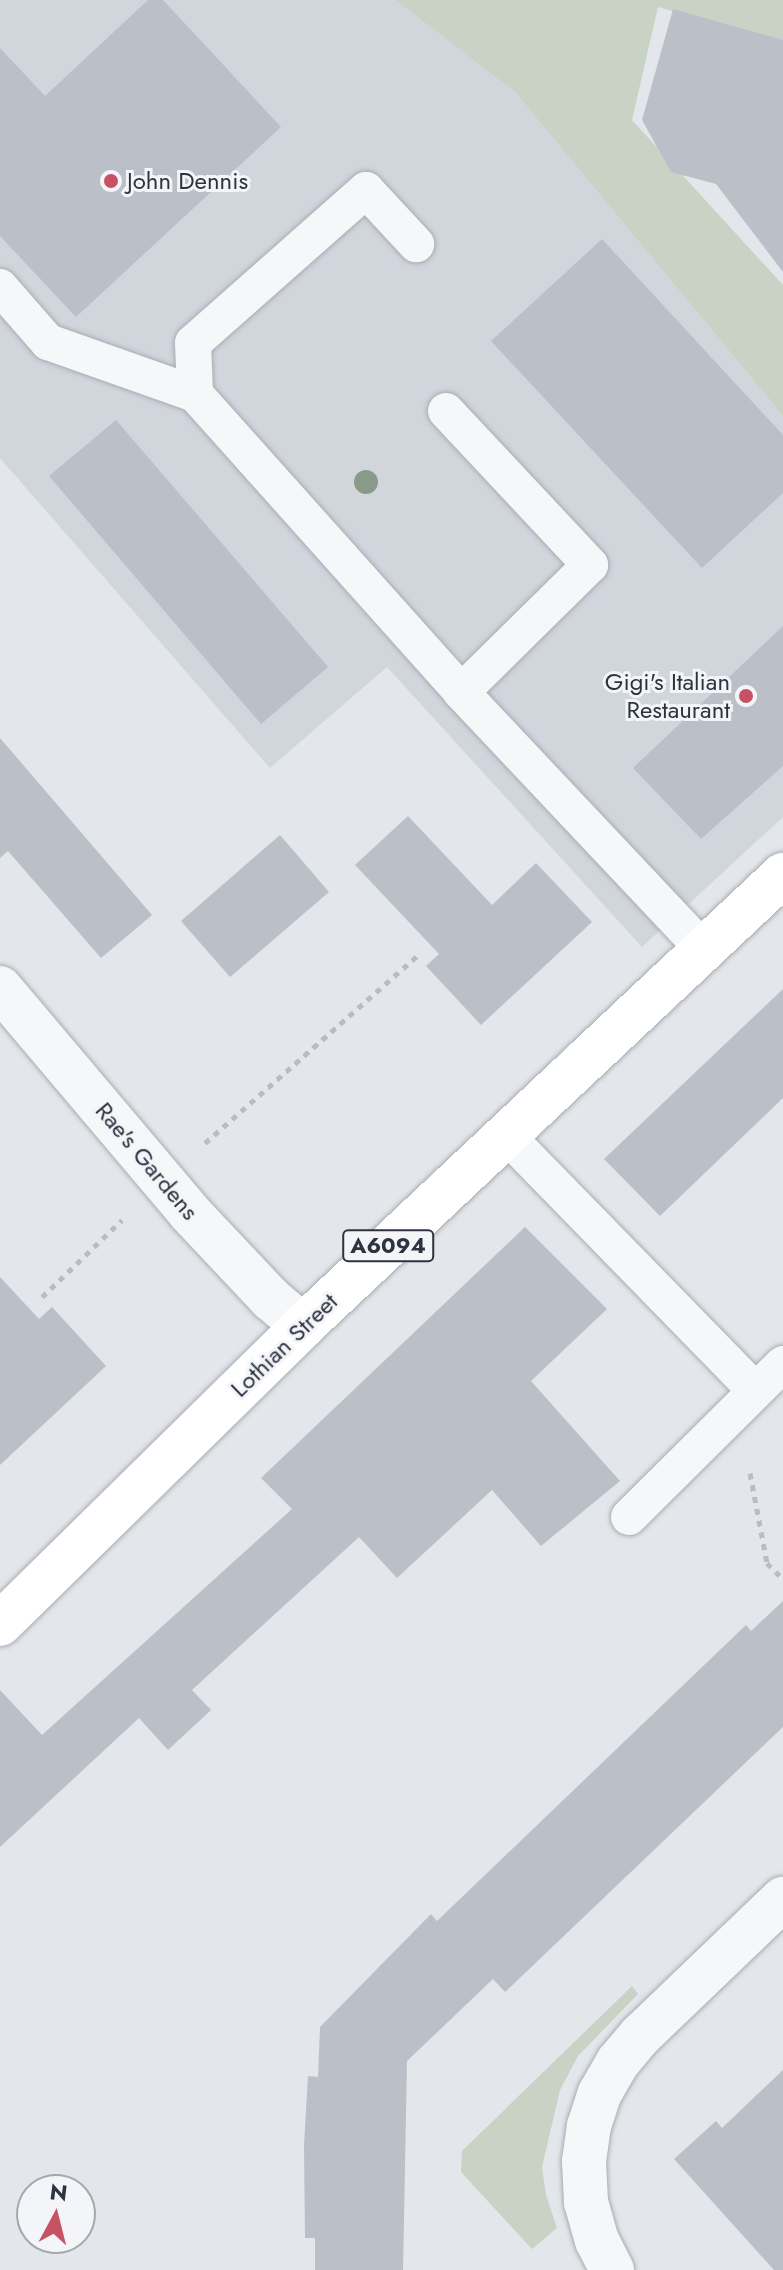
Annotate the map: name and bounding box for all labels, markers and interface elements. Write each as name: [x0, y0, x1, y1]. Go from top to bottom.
place label: John Dennis: [127, 167, 248, 195]
marker: John Dennis: [102, 172, 120, 190]
place label: Gigi's Italian Restaurant: [605, 668, 730, 724]
marker: Gigi's Italian Restaurant: [737, 687, 755, 705]
street label: Rae's Gardens: [89, 1096, 205, 1226]
road number: A6094: [342, 1228, 434, 1264]
street label: Lothian Street: [225, 1287, 343, 1403]
north arrow: [16, 2174, 96, 2254]
text: N: [48, 2175, 69, 2209]

